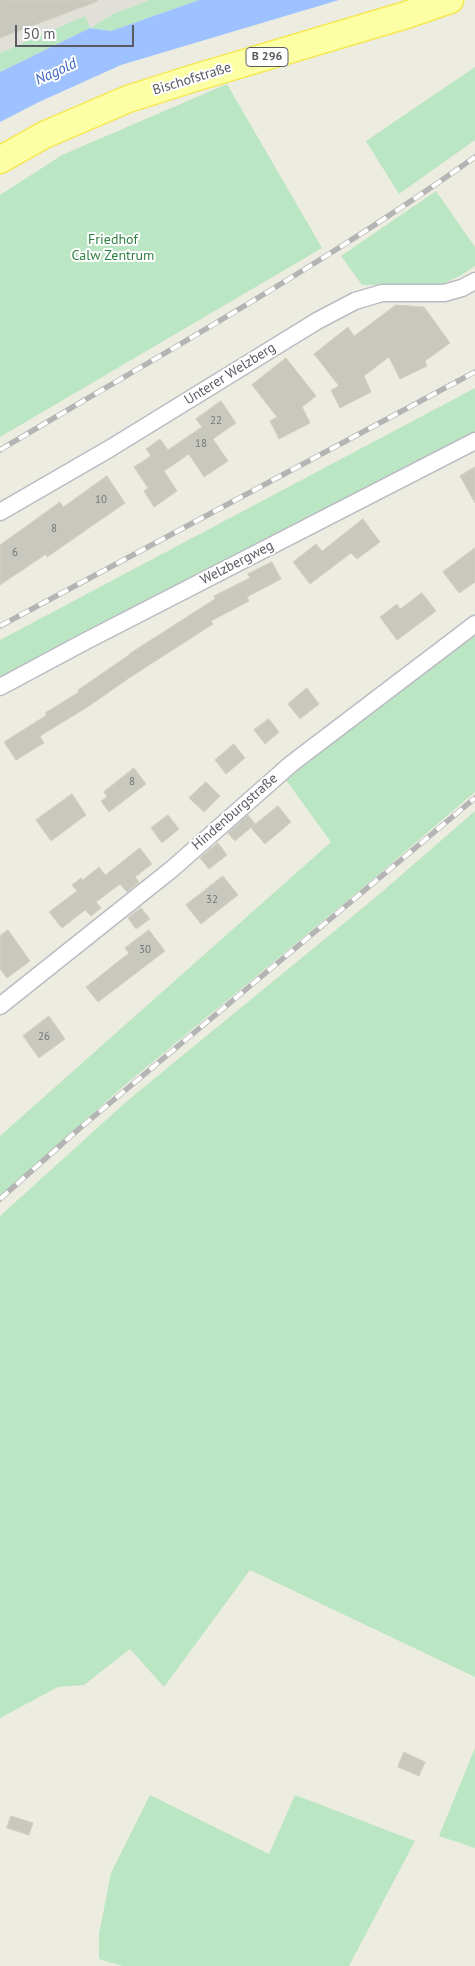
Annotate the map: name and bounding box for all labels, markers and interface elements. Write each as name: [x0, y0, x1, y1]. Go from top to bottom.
scale bar: [18, 15, 136, 47]
text: 50 m: [23, 24, 56, 43]
road number: B 296: [246, 48, 288, 66]
water label: Nagold: [32, 55, 80, 89]
street label: Bischofstraße: [151, 59, 233, 99]
park label: Friedhof Calw Zentrum: [72, 232, 154, 264]
street label: Unterer Welzberg: [181, 339, 279, 409]
house number: 22: [210, 414, 222, 428]
house number: 18: [195, 437, 207, 451]
house number: 10: [95, 493, 107, 507]
house number: 8: [51, 522, 57, 536]
street label: Welzbergweg: [198, 537, 276, 589]
house number: 6: [12, 546, 18, 560]
street label: Hindenburgstraße: [189, 770, 281, 854]
house number: 8: [129, 775, 135, 789]
house number: 32: [206, 893, 218, 907]
house number: 30: [139, 943, 151, 957]
house number: 26: [38, 1030, 50, 1044]

